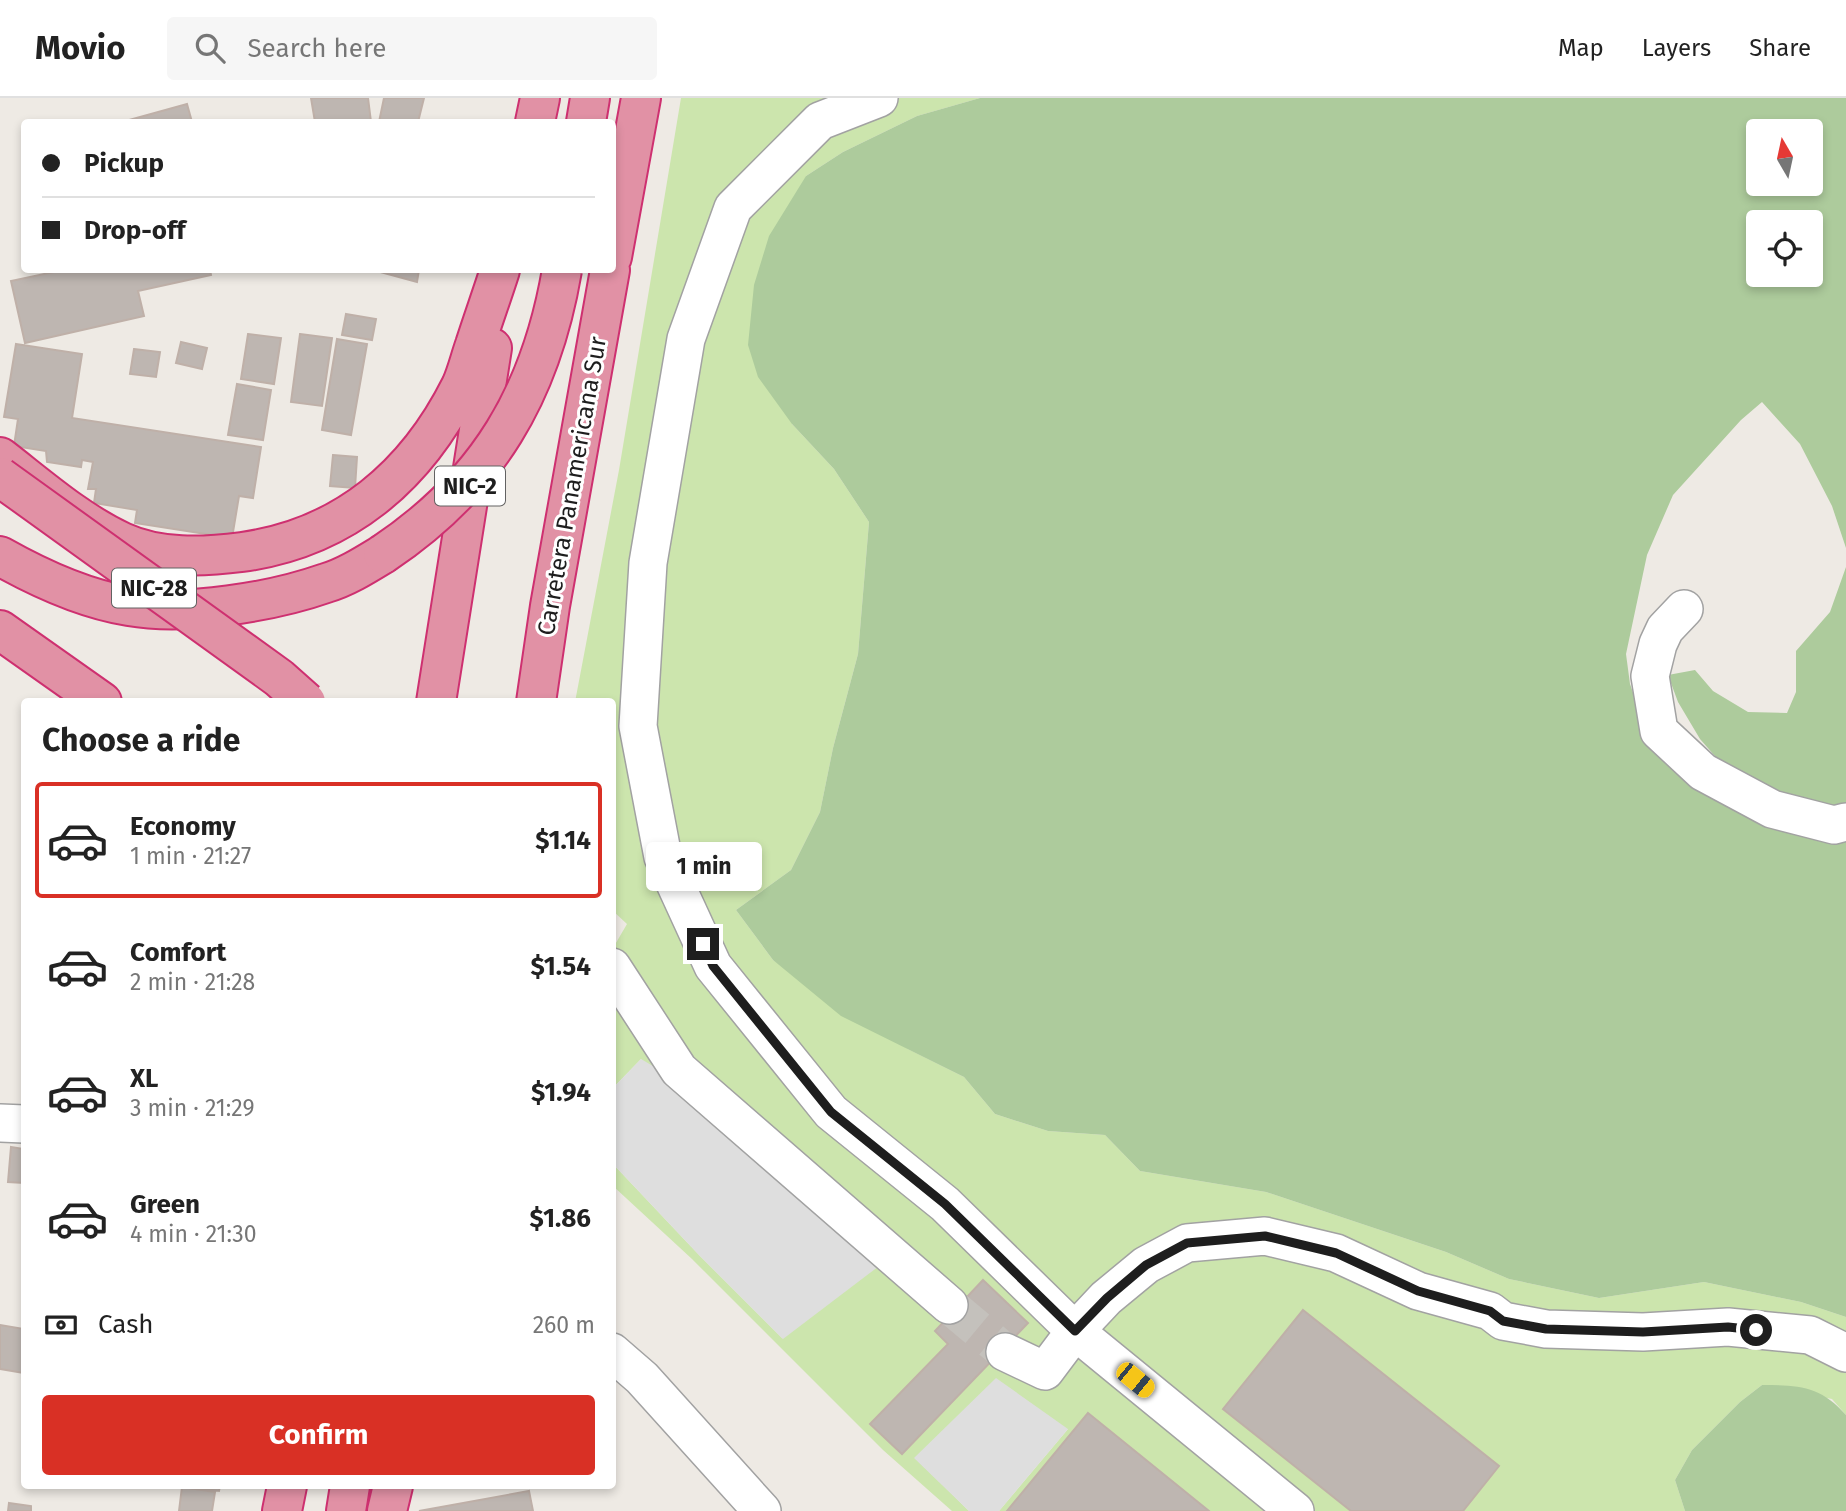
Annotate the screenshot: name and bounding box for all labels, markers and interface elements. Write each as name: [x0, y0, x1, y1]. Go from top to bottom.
search box: [167, 17, 657, 80]
text: Movio: [35, 28, 125, 68]
icon: search: [191, 29, 229, 67]
text: Search here: [247, 33, 386, 64]
text: Map: [1558, 34, 1604, 62]
text: Layers: [1642, 34, 1711, 62]
text: Share: [1749, 34, 1811, 62]
north arrow: [1746, 119, 1824, 196]
map controls: [1746, 119, 1823, 287]
text: Pickup: [84, 148, 164, 179]
button: locate: [1746, 210, 1823, 287]
text: Drop-off: [84, 215, 186, 246]
street label: Carretera Panamericana Sur: [532, 334, 612, 638]
road number: NIC-2: [435, 466, 505, 506]
road number: NIC-28: [112, 568, 196, 608]
text: Choose a ride: [42, 721, 240, 759]
icon: car: [46, 809, 109, 872]
text: Economy: [130, 811, 236, 842]
text: $1.14: [535, 825, 591, 856]
text: 1 min · 21:27: [130, 842, 251, 870]
callout: 1 min: [645, 842, 761, 892]
text: 1 min: [676, 852, 732, 880]
route end: [687, 928, 719, 960]
icon: car: [46, 935, 109, 998]
text: Comfort: [130, 937, 226, 968]
text: $1.54: [530, 951, 591, 982]
text: 2 min · 21:28: [130, 968, 255, 996]
icon: car: [46, 1061, 109, 1124]
text: XL: [130, 1063, 158, 1094]
text: $1.94: [531, 1077, 591, 1108]
text: 3 min · 21:29: [130, 1094, 254, 1122]
icon: car: [46, 1187, 109, 1250]
text: Green: [130, 1189, 200, 1220]
text: $1.86: [530, 1203, 591, 1234]
text: 4 min · 21:30: [130, 1220, 257, 1248]
icon: cash: [42, 1306, 80, 1344]
text: Cash: [98, 1309, 154, 1340]
text: 260 m: [533, 1311, 595, 1339]
route start: [1740, 1314, 1772, 1346]
car: [1113, 1359, 1158, 1401]
button: Confirm: [42, 1395, 595, 1475]

